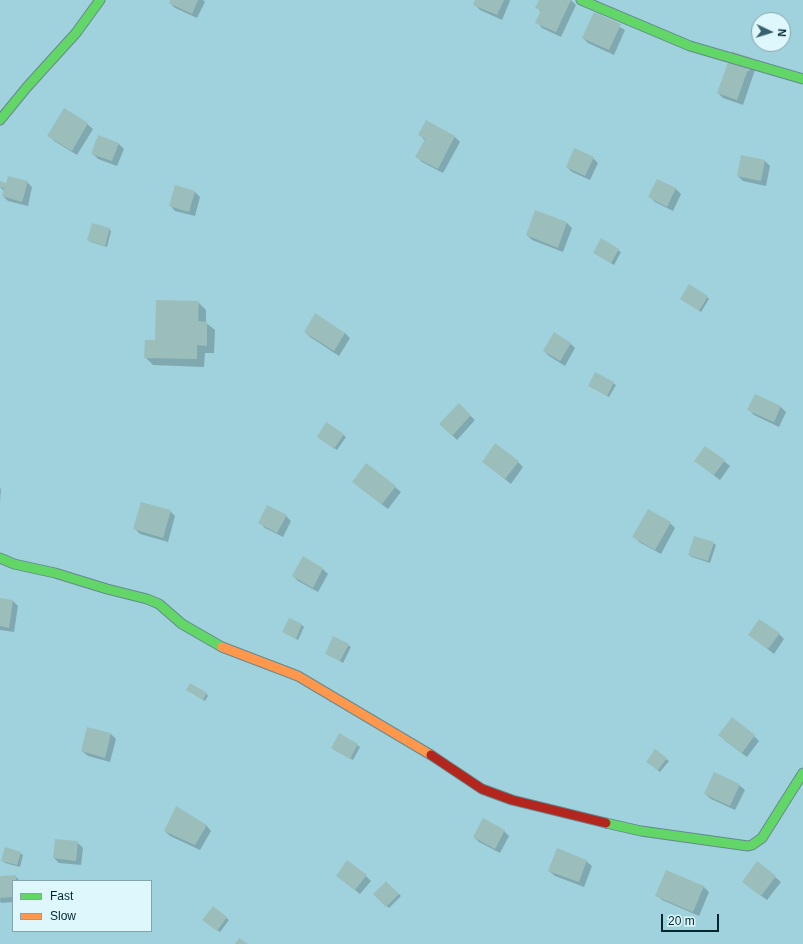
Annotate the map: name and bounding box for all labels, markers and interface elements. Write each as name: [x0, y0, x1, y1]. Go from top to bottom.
north arrow: [751, 12, 791, 52]
text: N: [776, 28, 788, 37]
legend: [12, 880, 152, 932]
text: Fast: [50, 889, 73, 903]
scale bar: [663, 906, 721, 932]
text: Slow: [50, 909, 76, 923]
text: 20 m: [668, 914, 695, 928]

